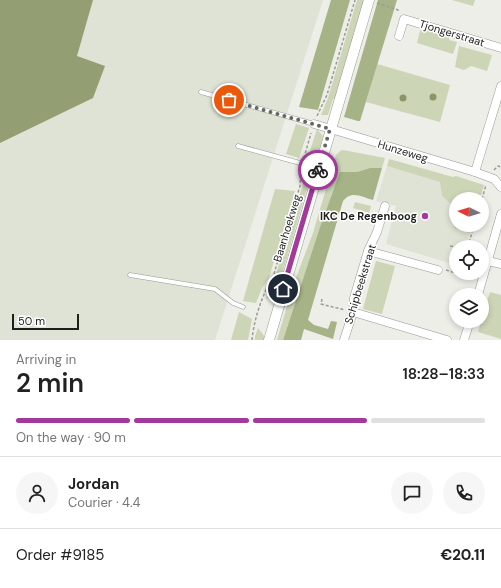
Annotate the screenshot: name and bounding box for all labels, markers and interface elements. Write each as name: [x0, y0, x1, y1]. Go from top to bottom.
street label: Tjongerstraat: [418, 16, 486, 50]
pin: [212, 83, 246, 117]
icon: bag: [218, 89, 240, 111]
street label: Hunzeweg: [376, 137, 430, 165]
courier: [298, 150, 338, 190]
icon: bike: [307, 159, 329, 181]
street label: Baanhoekweg: [270, 192, 304, 264]
north arrow: [449, 192, 489, 232]
map controls: [449, 192, 489, 328]
place label: IKC De Regenboog: [320, 209, 417, 223]
marker: IKC De Regenboog: [420, 211, 430, 221]
button: locate: [449, 240, 489, 280]
street label: Schipbeekstraat: [341, 242, 379, 326]
pin: [266, 272, 300, 306]
icon: home: [272, 278, 294, 300]
button: layers: [449, 288, 489, 328]
scale bar: [12, 312, 79, 331]
text: 50 m: [18, 314, 45, 328]
text: Arriving in: [16, 351, 76, 368]
text: 18:28–18:33: [402, 364, 485, 384]
text: 2 min: [16, 366, 84, 400]
text: On the way · 90 m: [16, 429, 126, 446]
button: person: [16, 472, 58, 514]
button: chat: [391, 472, 433, 514]
button: phone: [443, 472, 485, 514]
text: Jordan: [68, 474, 119, 494]
text: Courier · 4.4: [68, 494, 140, 511]
text: Order #9185: [16, 545, 105, 565]
text: €20.11: [440, 545, 485, 565]

